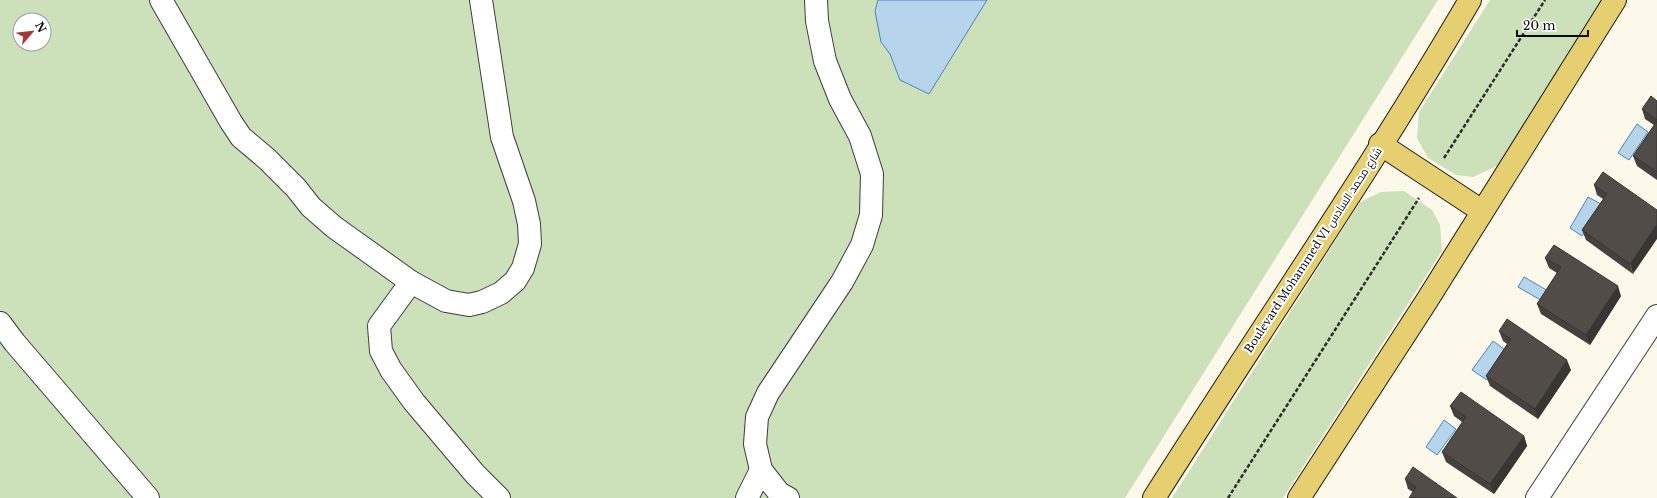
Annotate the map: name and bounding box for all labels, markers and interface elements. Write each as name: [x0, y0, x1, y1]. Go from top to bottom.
north arrow: [12, 12, 52, 52]
scale bar: [1517, 12, 1588, 38]
text: 20 m: [1523, 18, 1555, 33]
text: N: [32, 19, 50, 36]
street label: Boulevard Mohammed VI شارع محمد السادس: [1241, 145, 1386, 356]

